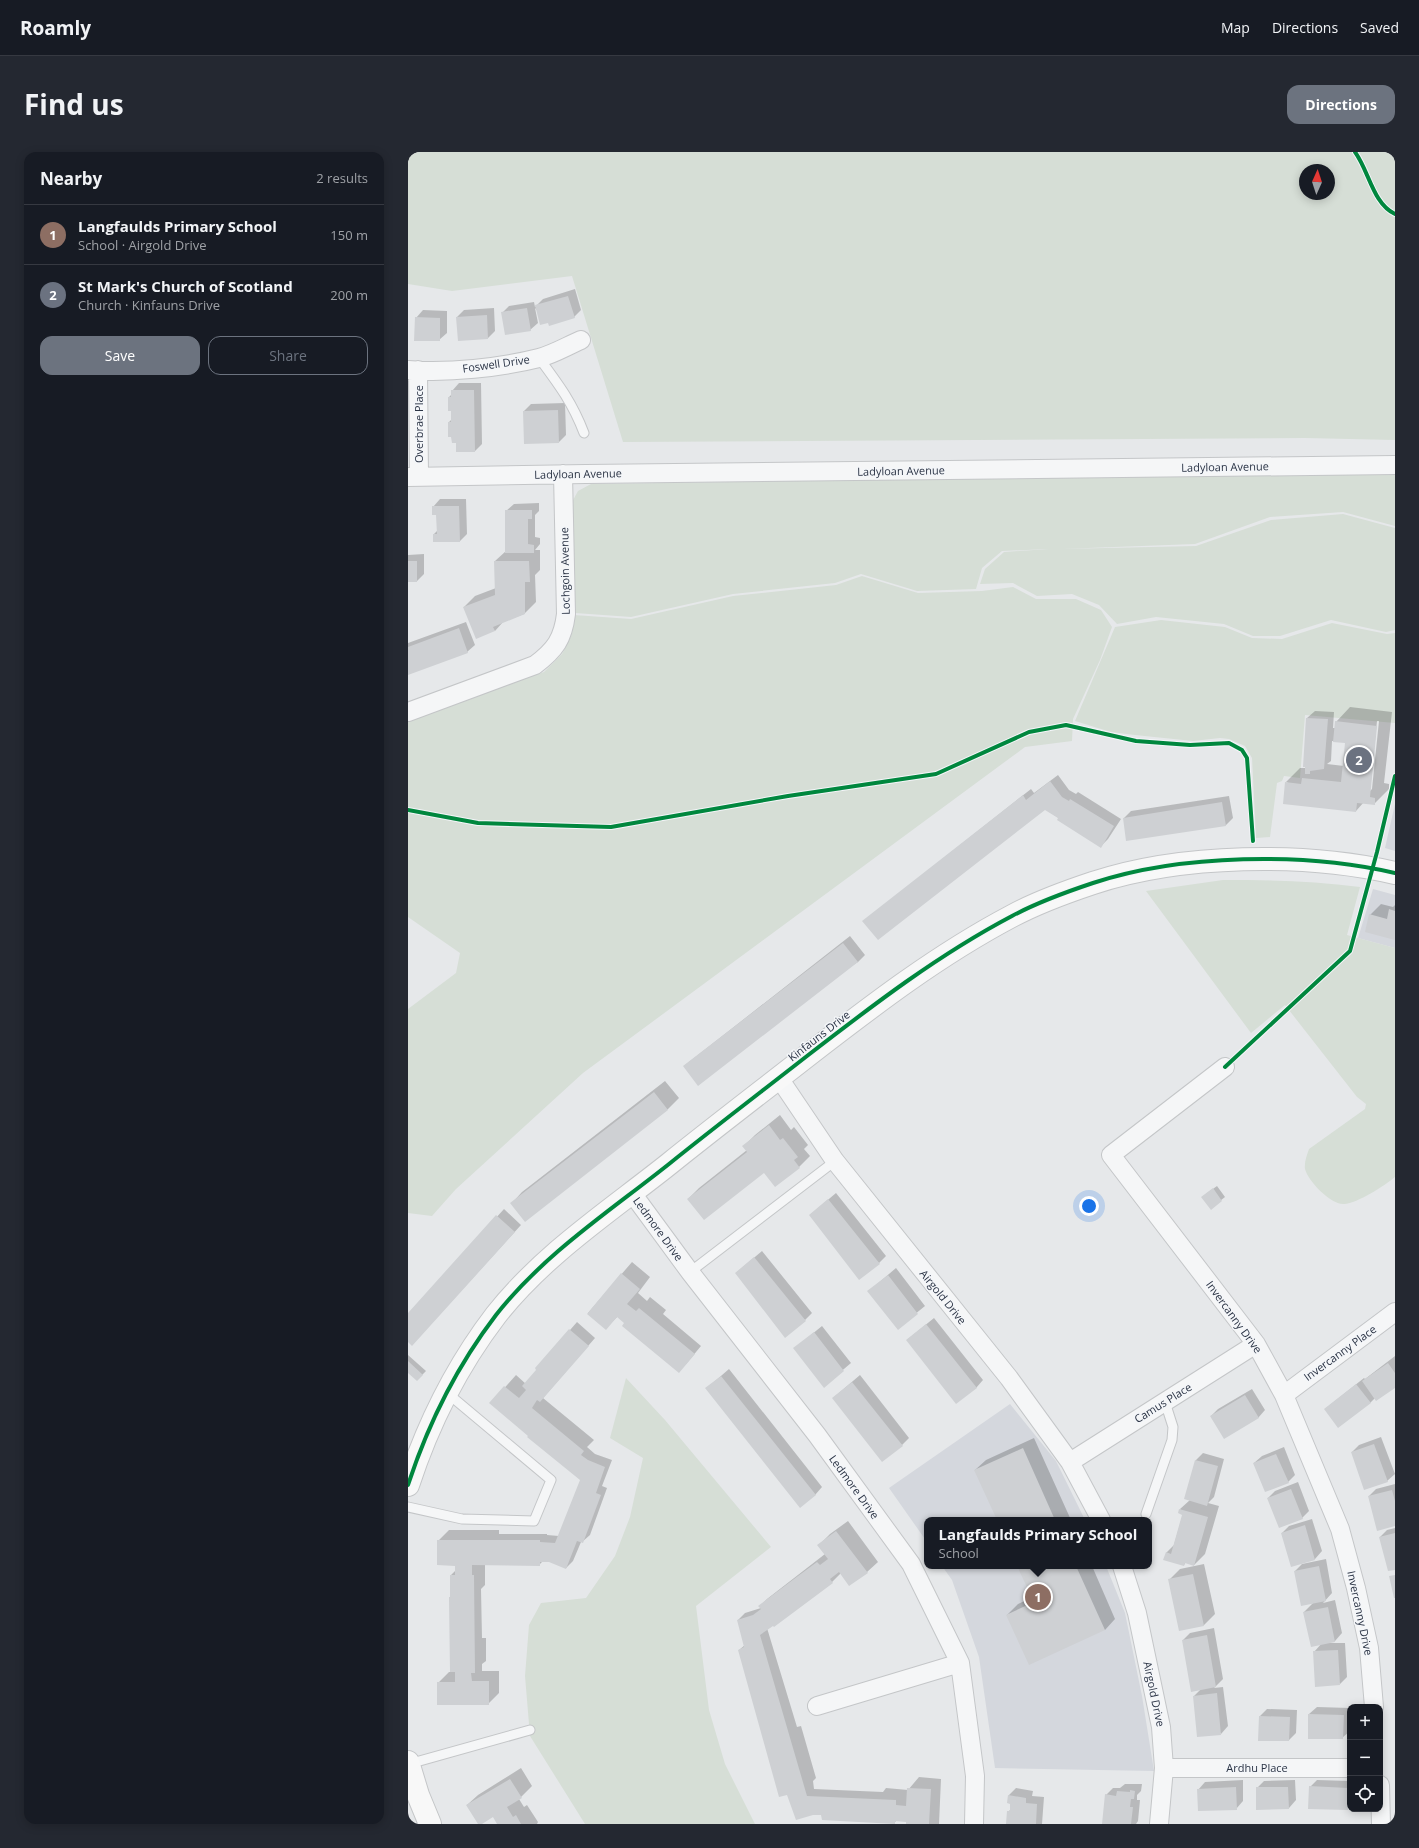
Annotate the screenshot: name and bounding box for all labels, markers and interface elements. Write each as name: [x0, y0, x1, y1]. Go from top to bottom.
text: Roamly: [20, 15, 91, 41]
text: Map: [1221, 18, 1250, 37]
text: Directions: [1272, 18, 1338, 37]
text: Saved: [1360, 18, 1399, 37]
text: Find us: [24, 85, 124, 123]
button: Directions: [1287, 85, 1395, 124]
north arrow: [1299, 164, 1335, 200]
text: Nearby: [40, 167, 102, 190]
text: 2 results: [316, 169, 368, 187]
text: Langfaulds Primary School: [78, 216, 277, 236]
text: 1: [49, 226, 57, 244]
text: 150 m: [330, 226, 368, 244]
text: School · Airgold Drive: [78, 236, 207, 254]
text: St Mark's Church of Scotland: [78, 276, 293, 296]
text: 2: [49, 286, 57, 304]
text: 200 m: [330, 286, 368, 304]
text: Church · Kinfauns Drive: [78, 296, 220, 314]
button: Save: [40, 336, 200, 375]
button: Share: [208, 336, 368, 375]
street label: Foswell Drive: [461, 351, 530, 376]
street label: Overbrae Place: [411, 385, 426, 463]
street label: Ladyloan Avenue: [1181, 458, 1269, 475]
street label: Ladyloan Avenue: [857, 462, 945, 479]
street label: Ladyloan Avenue: [534, 465, 622, 482]
street label: Lochgoin Avenue: [556, 527, 573, 615]
pin: 2: [1346, 745, 1372, 775]
street label: Kinfauns Drive: [785, 1007, 853, 1064]
street label: Ledmore Drive: [630, 1194, 687, 1264]
your location: [1079, 1196, 1099, 1216]
street label: Airgold Drive: [917, 1266, 970, 1327]
street label: Invercanny Drive: [1203, 1277, 1266, 1356]
street label: Invercanny Place: [1300, 1321, 1379, 1384]
street label: Camus Place: [1131, 1379, 1194, 1426]
street label: Ledmore Drive: [826, 1452, 883, 1522]
popup: [924, 1517, 1152, 1569]
text: Langfaulds Primary School: [939, 1524, 1137, 1544]
text: School: [939, 1544, 979, 1562]
street label: Invercanny Drive: [1344, 1569, 1377, 1657]
pin: 1: [1025, 1582, 1051, 1612]
street label: Airgold Drive: [1140, 1660, 1169, 1728]
map controls: [1347, 1704, 1383, 1812]
button: +: [1347, 1704, 1383, 1740]
button: −: [1347, 1740, 1383, 1776]
street label: Ardhu Place: [1226, 1760, 1288, 1775]
button: locate: [1347, 1776, 1383, 1812]

